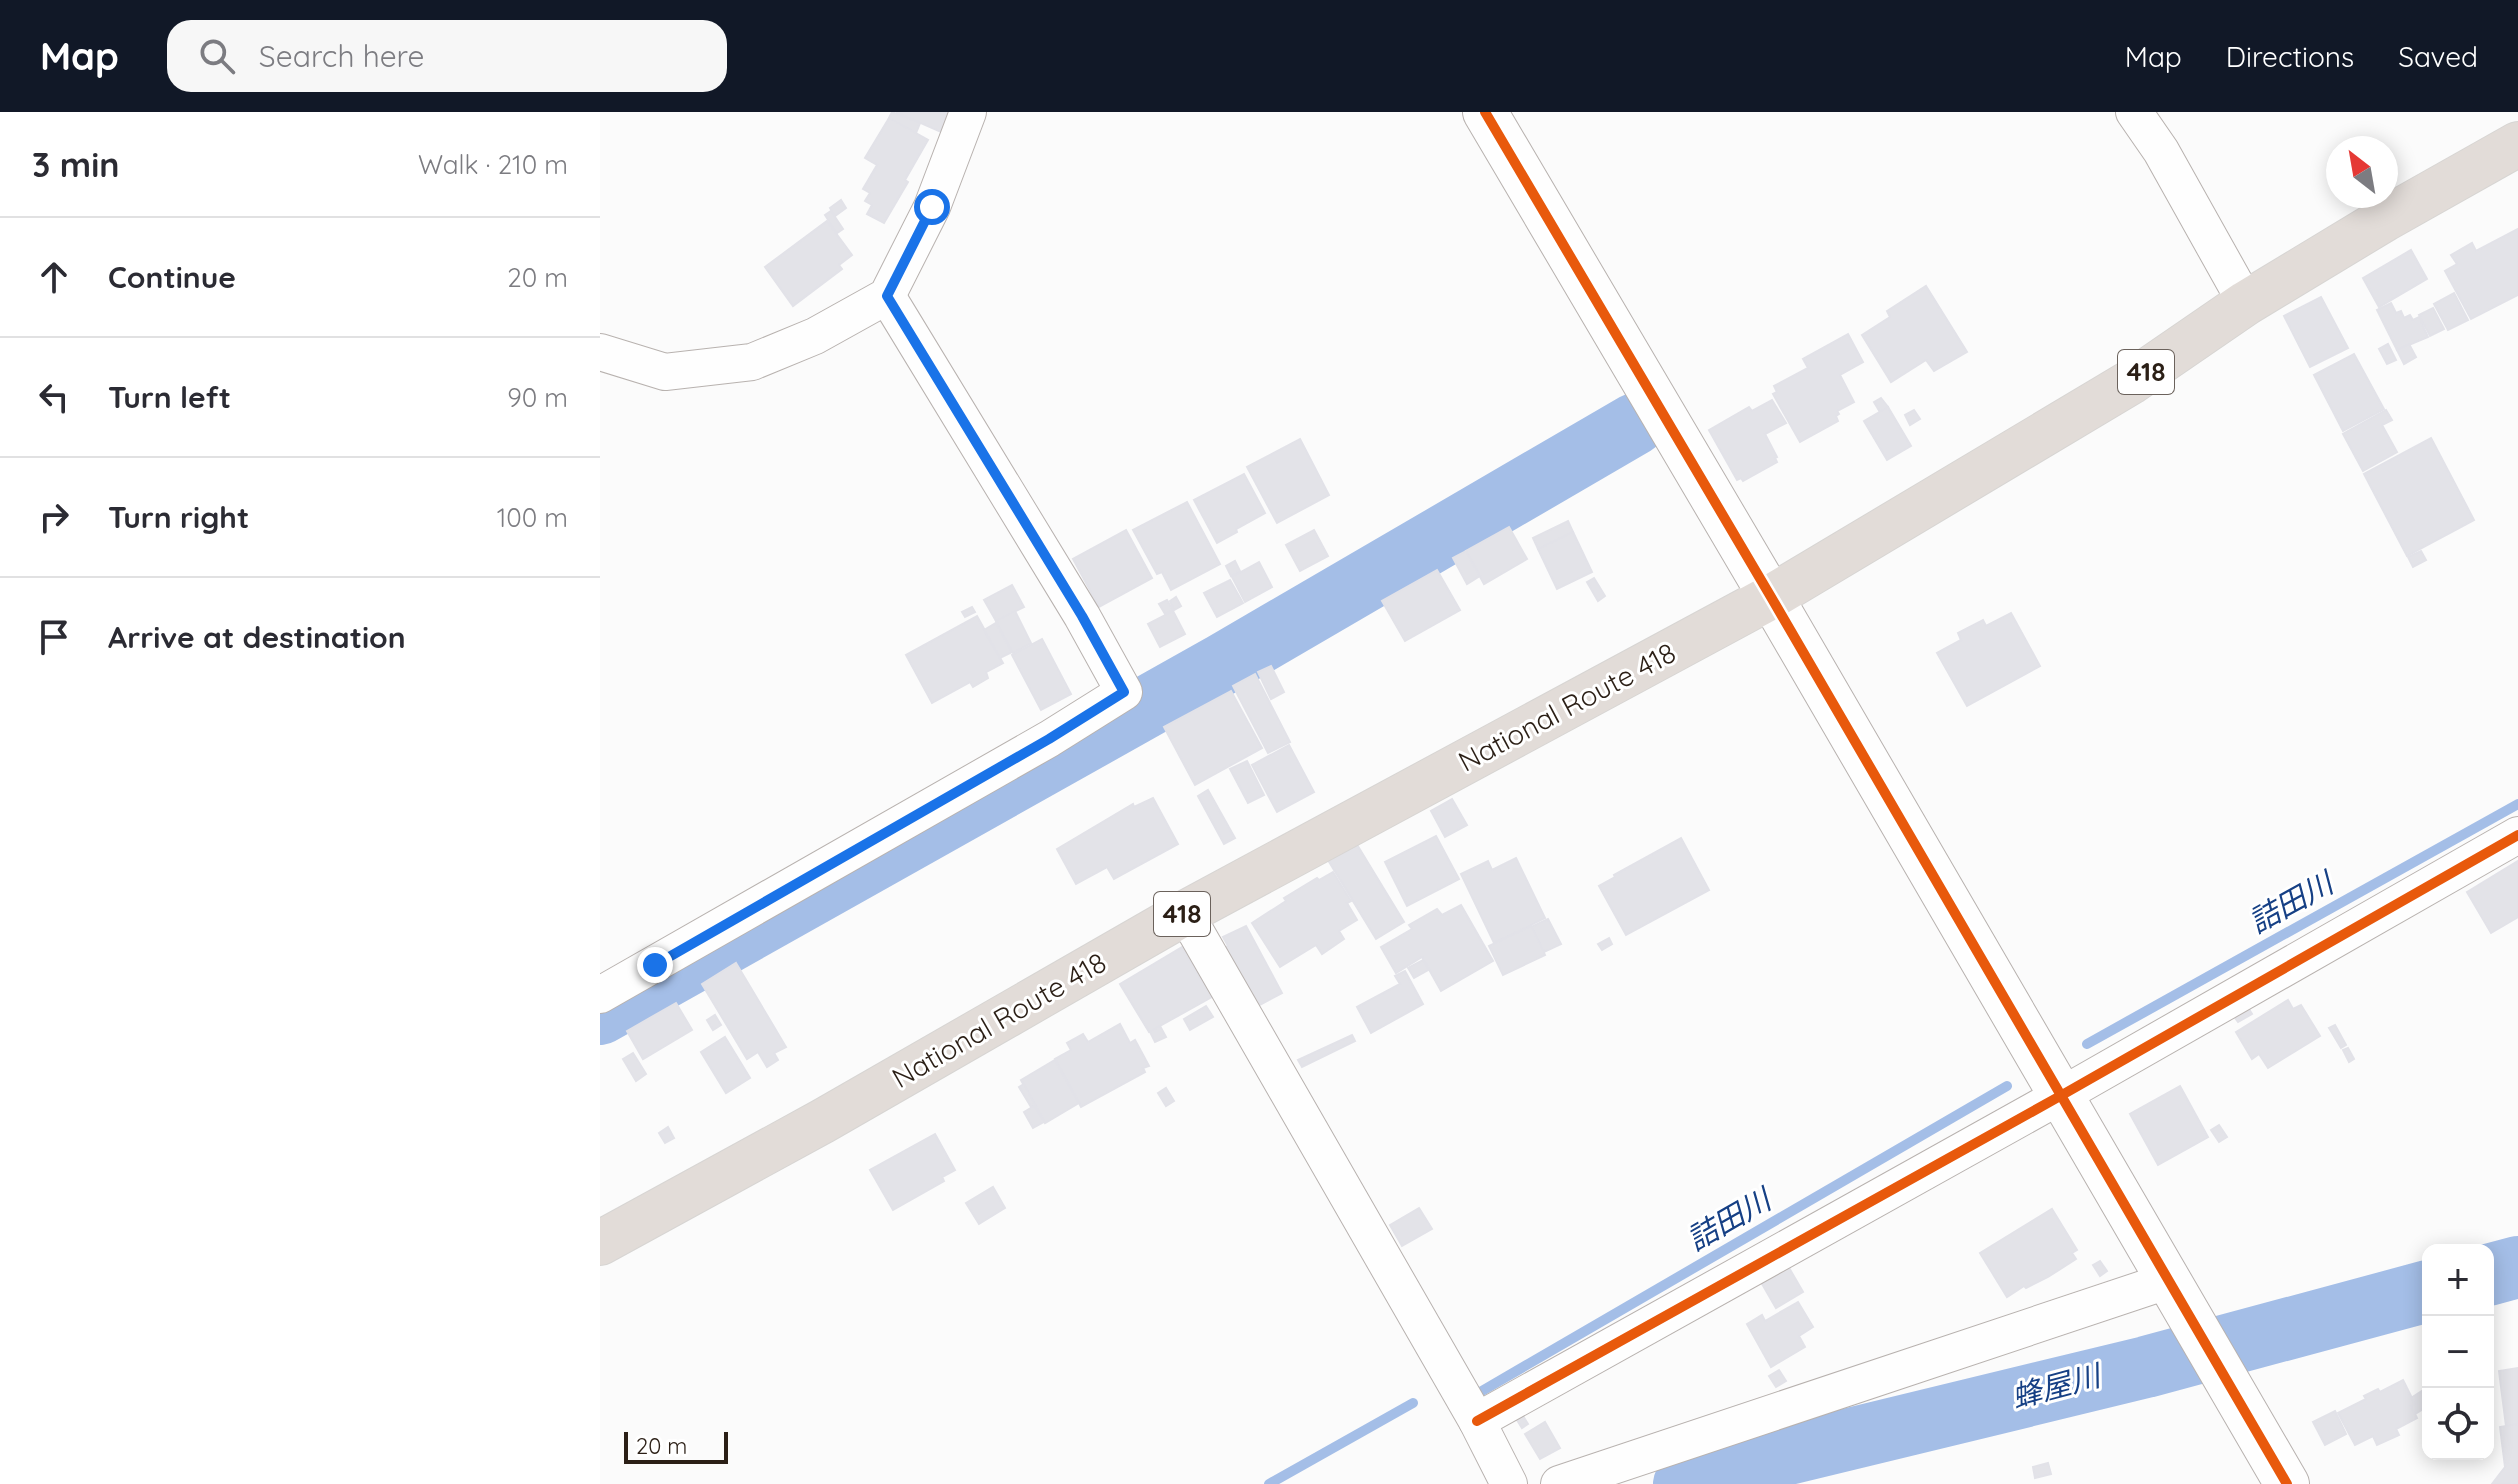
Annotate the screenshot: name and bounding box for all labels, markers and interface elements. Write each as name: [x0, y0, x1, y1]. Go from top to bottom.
search box: [167, 20, 727, 92]
text: Map: [40, 32, 119, 80]
icon: search: [195, 34, 239, 78]
text: Search here: [259, 37, 424, 75]
text: Map: [2125, 39, 2182, 74]
text: Directions: [2226, 39, 2354, 74]
text: Saved: [2398, 39, 2478, 74]
north arrow: [2326, 136, 2398, 208]
text: 3 min: [32, 143, 119, 186]
text: Walk · 210 m: [418, 148, 568, 181]
route start: [914, 189, 950, 225]
icon: ahead: [32, 255, 76, 299]
text: Continue: [108, 258, 236, 296]
text: 20 m: [507, 261, 568, 294]
road number: 418: [2118, 350, 2174, 394]
icon: left: [32, 375, 76, 419]
text: Turn left: [108, 378, 231, 416]
text: 90 m: [507, 381, 568, 414]
icon: right: [32, 495, 76, 539]
text: Turn right: [108, 498, 249, 536]
text: 100 m: [497, 501, 568, 534]
icon: arrive: [32, 615, 76, 659]
text: Arrive at destination: [108, 618, 406, 656]
street label: National Route 418: [1452, 634, 1682, 779]
water label: 詰田川: [2242, 862, 2342, 941]
road number: 418: [1154, 892, 1210, 936]
street label: National Route 418: [886, 944, 1112, 1095]
route end: [637, 947, 673, 983]
water label: 詰田川: [1680, 1179, 1780, 1258]
map controls: [2422, 1244, 2494, 1460]
button: +: [2422, 1244, 2494, 1316]
button: −: [2422, 1316, 2494, 1388]
water label: 蜂屋川: [2007, 1355, 2107, 1416]
button: locate: [2422, 1388, 2494, 1460]
scale bar: [624, 1428, 728, 1464]
text: 20 m: [636, 1432, 687, 1460]

